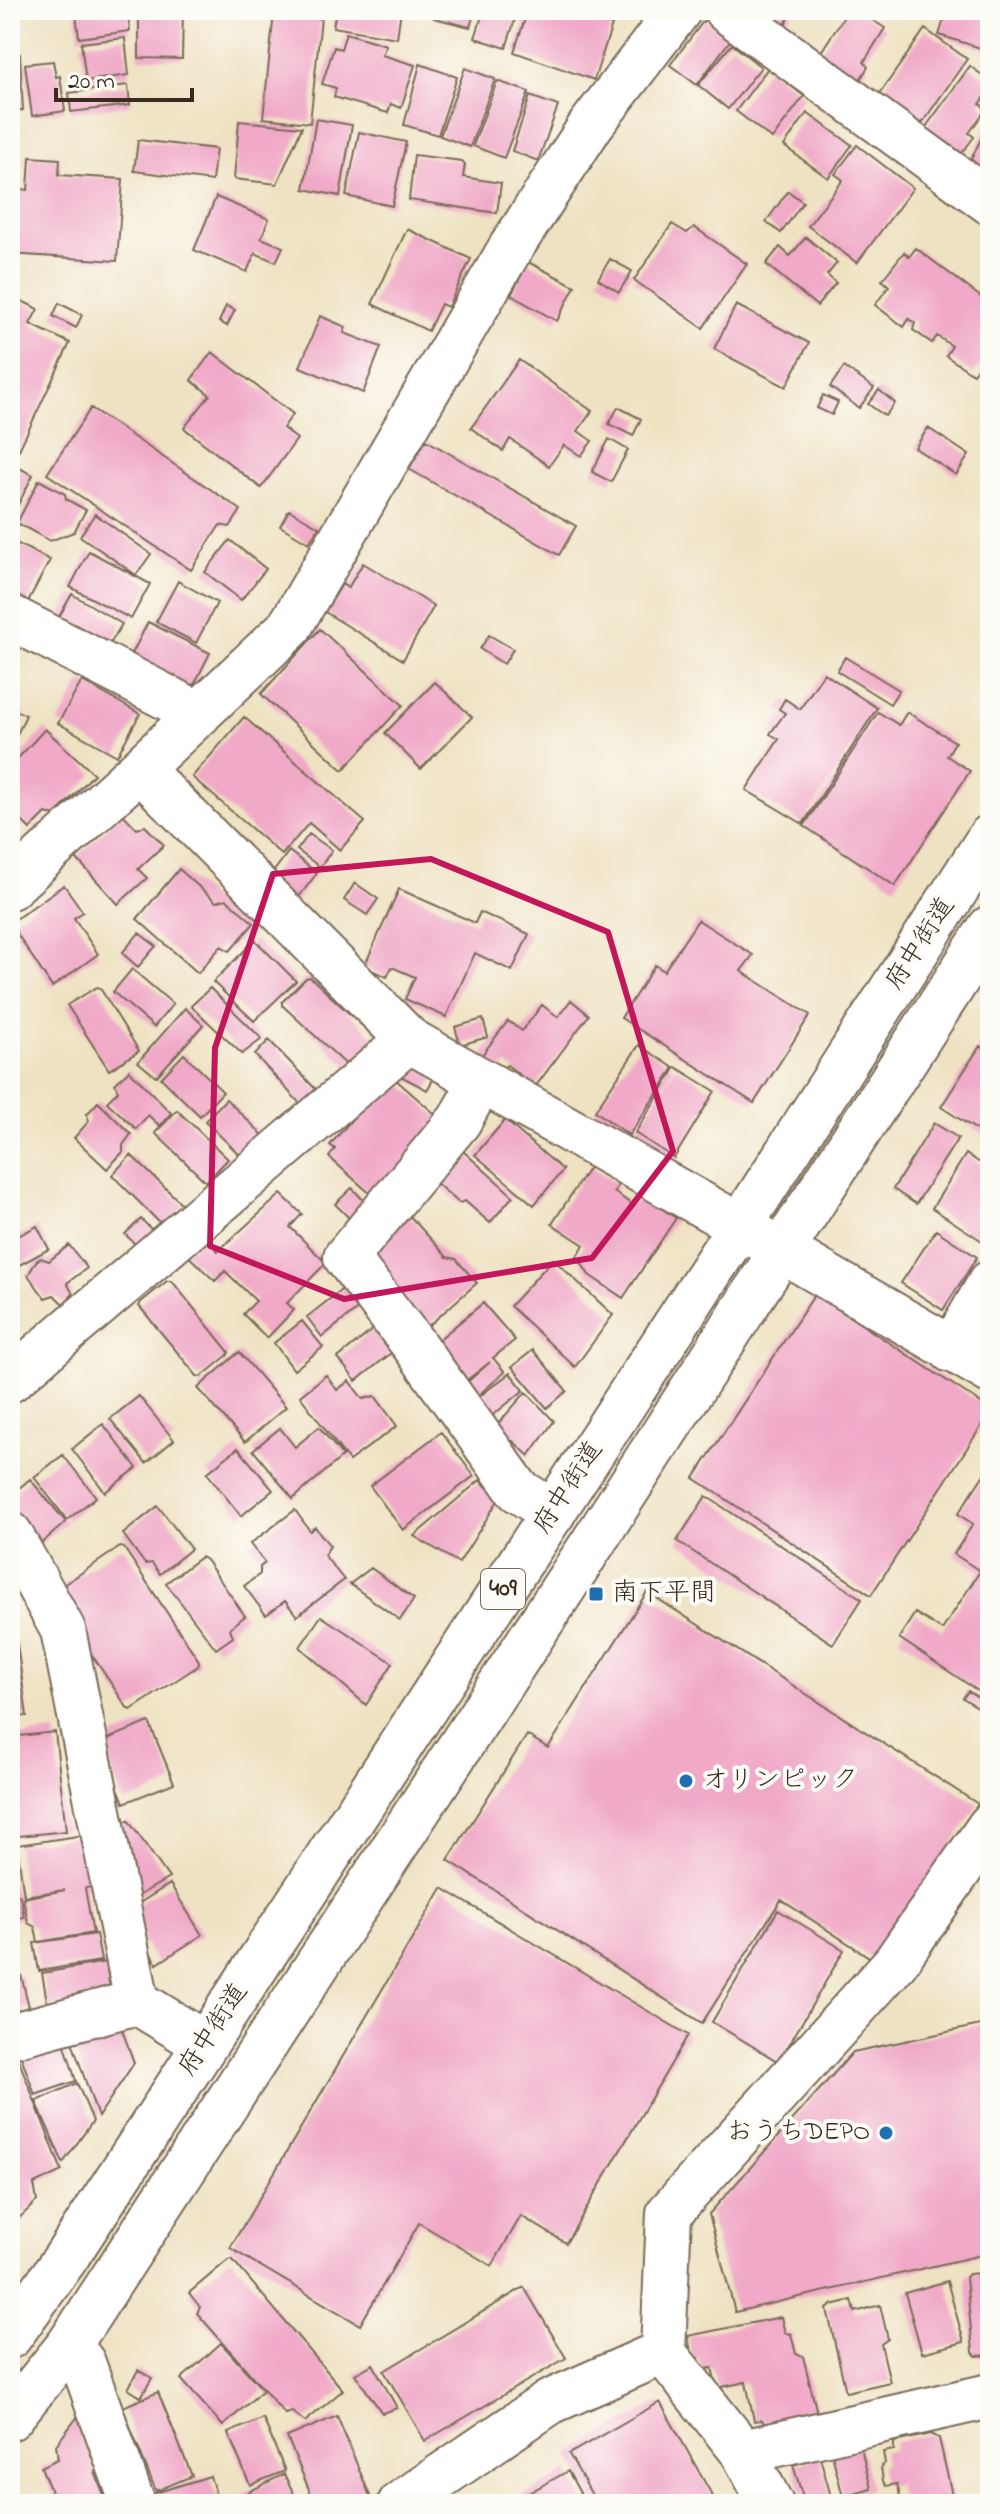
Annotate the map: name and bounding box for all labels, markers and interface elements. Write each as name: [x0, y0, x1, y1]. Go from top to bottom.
scale bar: [56, 52, 192, 102]
text: 20 m: [68, 65, 115, 100]
street label: 府中街道: [877, 890, 965, 998]
street label: 府中街道: [525, 1434, 613, 1542]
road number: 409: [481, 1569, 525, 1609]
place label: 南下平間: [612, 1575, 716, 1613]
marker: 南下平間: [587, 1585, 605, 1603]
place label: オリンピック: [702, 1762, 858, 1800]
marker: オリンピック: [677, 1772, 695, 1790]
street label: 府中街道: [170, 1976, 258, 2084]
place label: おうちDEPO: [727, 2114, 870, 2152]
marker: おうちDEPO: [877, 2124, 895, 2142]

